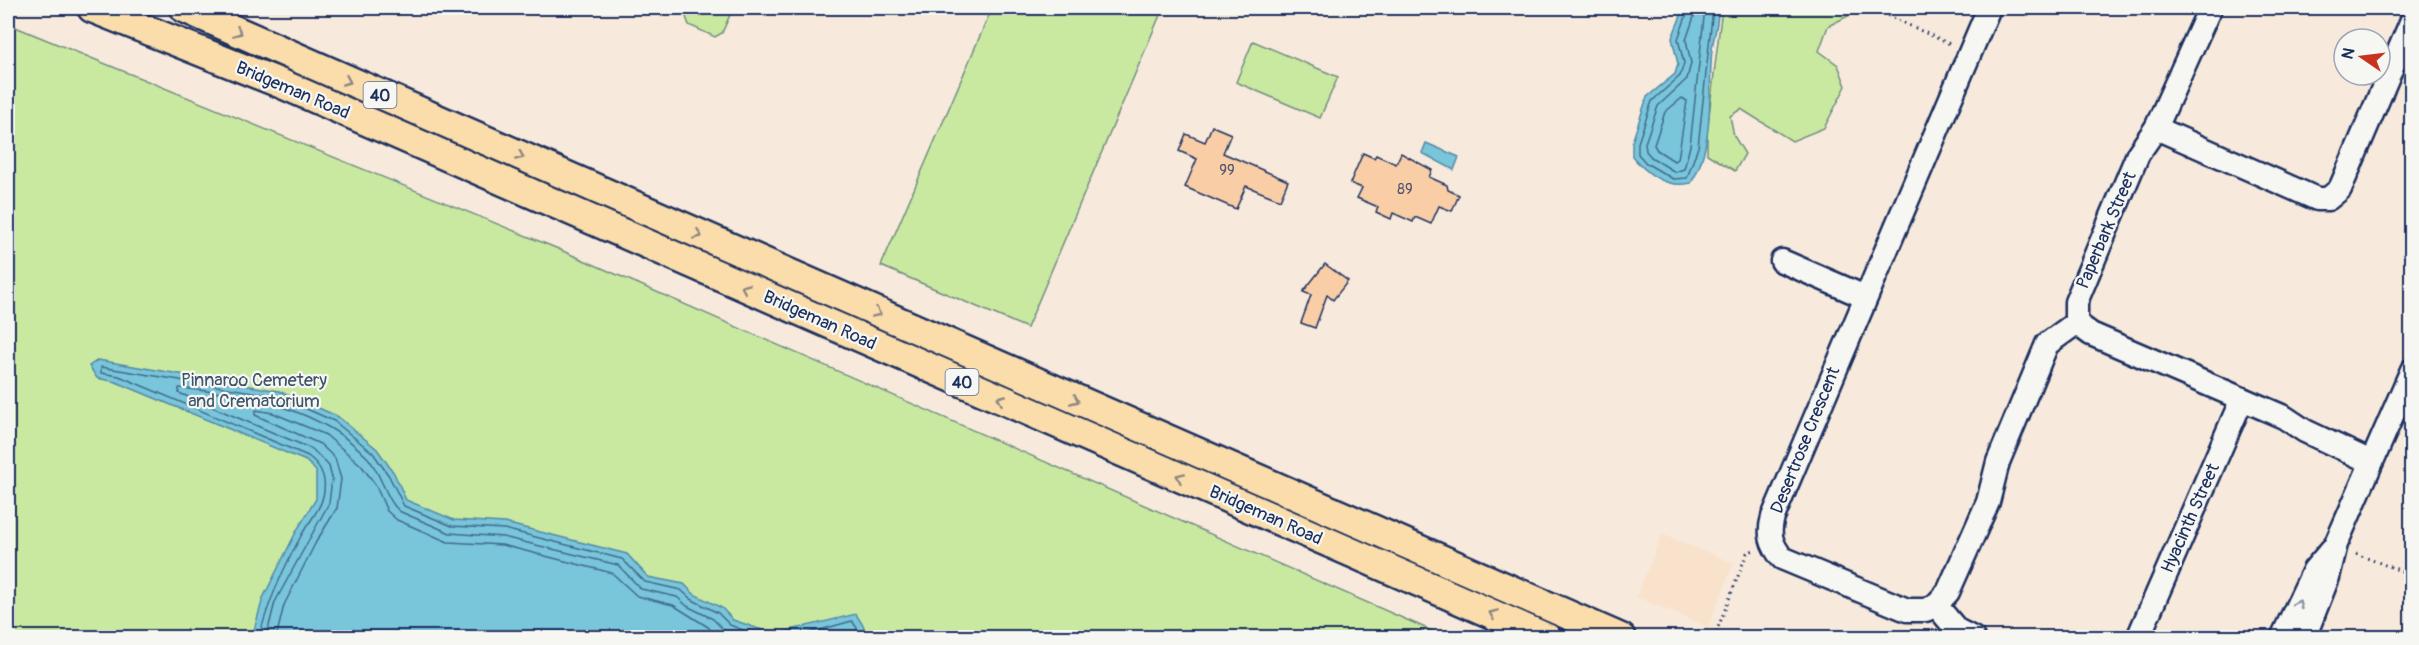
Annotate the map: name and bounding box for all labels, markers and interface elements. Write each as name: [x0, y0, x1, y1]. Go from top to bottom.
one-way arrow: [231, 24, 242, 36]
north arrow: [2332, 27, 2392, 87]
text: N: [2337, 46, 2359, 61]
street label: Bridgeman Road: [232, 56, 353, 125]
one-way arrow: [341, 73, 352, 85]
road number: 40: [364, 82, 397, 108]
one-way arrow: [513, 149, 524, 161]
house number: 99: [1219, 161, 1235, 180]
street label: Paperbark Street: [2071, 167, 2142, 292]
house number: 89: [1397, 180, 1413, 199]
one-way arrow: [692, 227, 703, 239]
one-way arrow: [741, 283, 752, 295]
street label: Bridgeman Road: [760, 285, 880, 356]
one-way arrow: [870, 306, 881, 318]
street label: Desertrose Crescent: [1766, 363, 1846, 517]
park label: Pinnaroo Cemetery and Crematorium: [181, 369, 327, 413]
road number: 40: [946, 369, 978, 395]
one-way arrow: [1068, 392, 1079, 404]
one-way arrow: [996, 394, 1007, 406]
street label: Hyacinth Street: [2156, 459, 2225, 577]
one-way arrow: [1175, 472, 1186, 484]
street label: Bridgeman Road: [1206, 480, 1326, 551]
one-way arrow: [2291, 599, 2303, 610]
one-way arrow: [1489, 609, 1500, 621]

